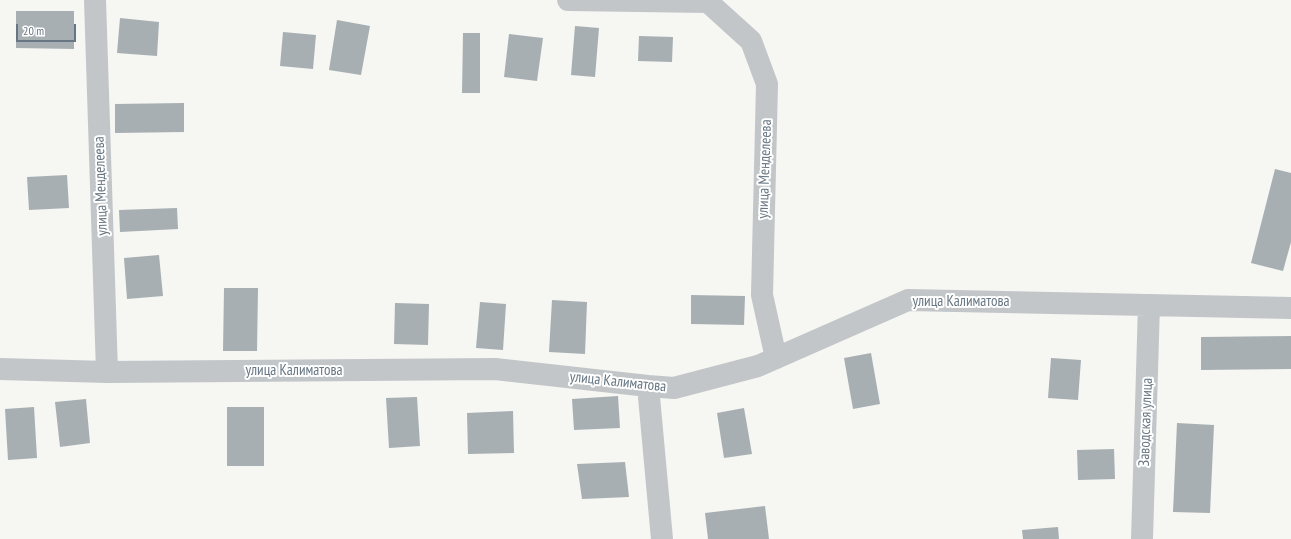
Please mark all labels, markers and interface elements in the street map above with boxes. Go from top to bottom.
scale bar [18,16,78,42]
text: 20 m [23,23,44,38]
street label: улица Менделеева [754,119,776,219]
street label: улица Менделеева [90,136,112,236]
street label: улица Калиматова [912,293,1010,311]
street label: улица Калиматова [245,362,343,380]
street label: улица Калиматова [569,368,667,396]
street label: Заводская улица [1135,377,1157,467]

